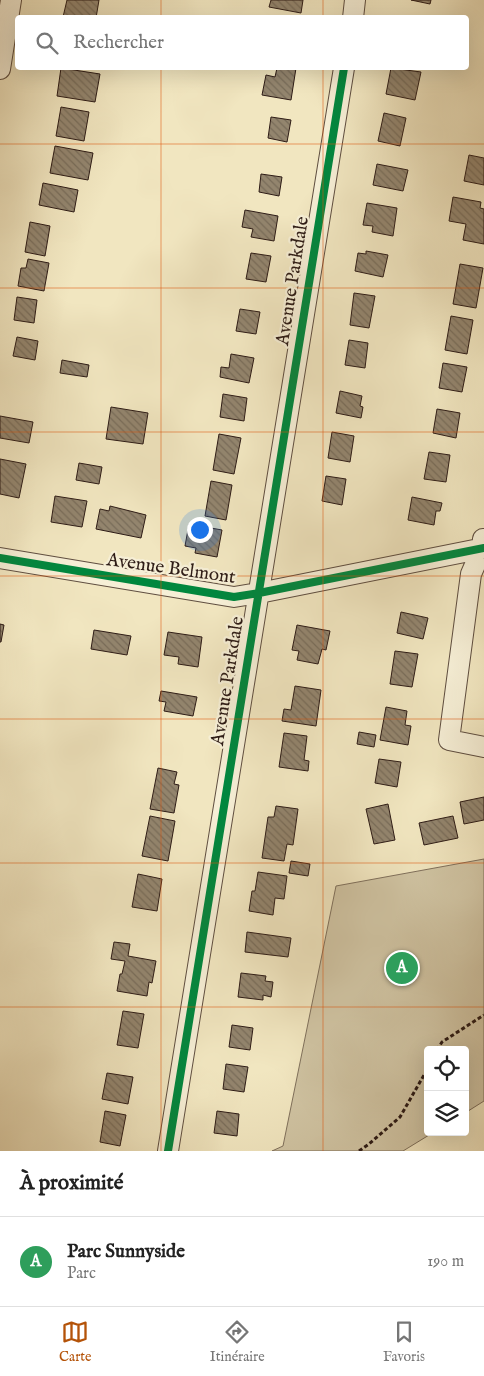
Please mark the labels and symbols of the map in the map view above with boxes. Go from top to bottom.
street label: Avenue Parkdale [271,214,315,348]
your location [187,517,213,543]
street label: Avenue Belmont [104,548,238,590]
street label: Avenue Parkdale [206,614,250,748]
pin: A [386,949,418,987]

